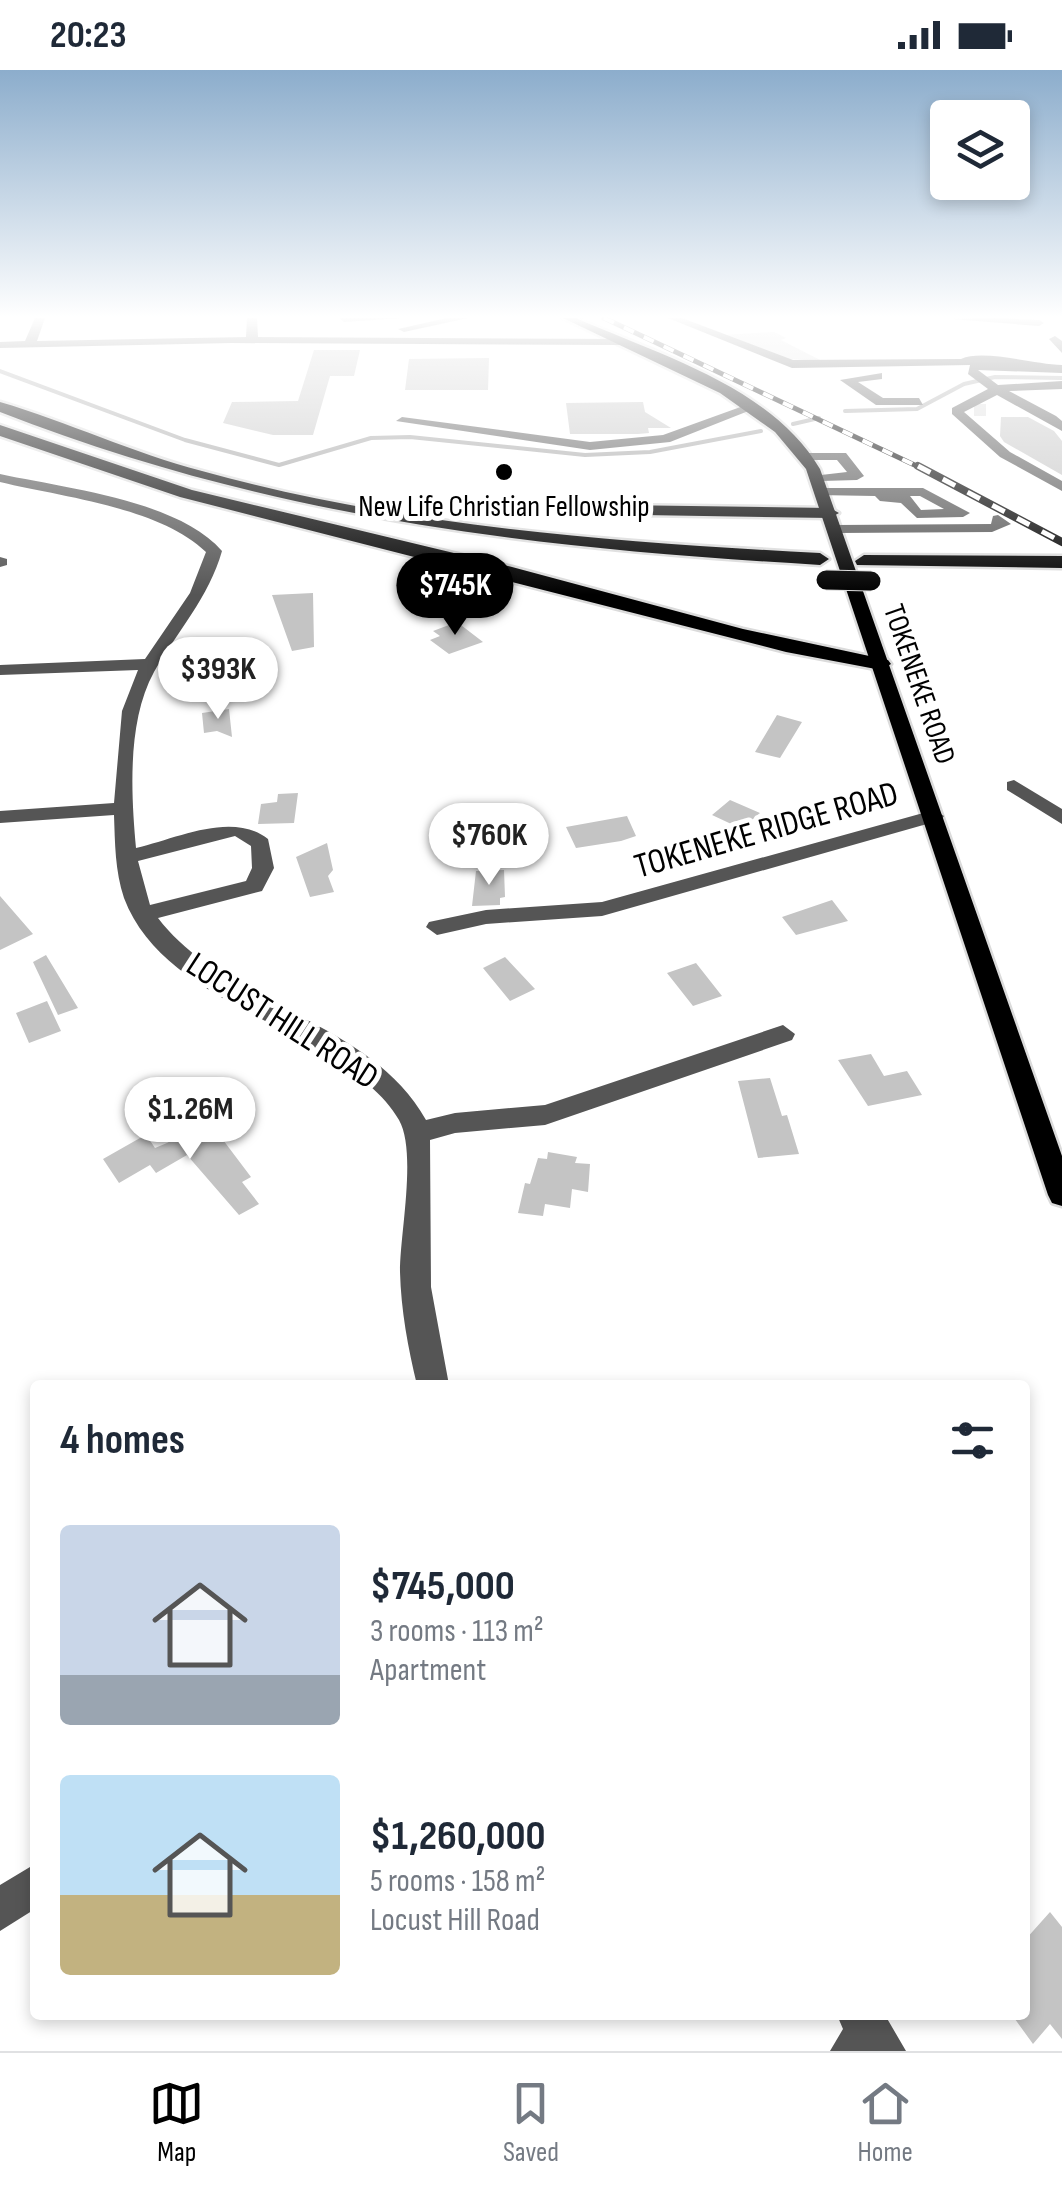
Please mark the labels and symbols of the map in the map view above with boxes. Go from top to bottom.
marker: New Life Christian Fellowship [493,461,515,483]
place label: New Life Christian Fellowship [358,489,650,525]
pin: $745K [385,553,525,638]
street label: TOKENEKE ROAD [875,600,963,769]
pin: $393K [148,637,288,722]
street label: TOKENEKE RIDGE ROAD [630,772,903,889]
pin: $760K [419,803,559,888]
street label: LOCUST HILL ROAD [178,943,386,1099]
pin: $1.26M [109,1077,271,1162]

